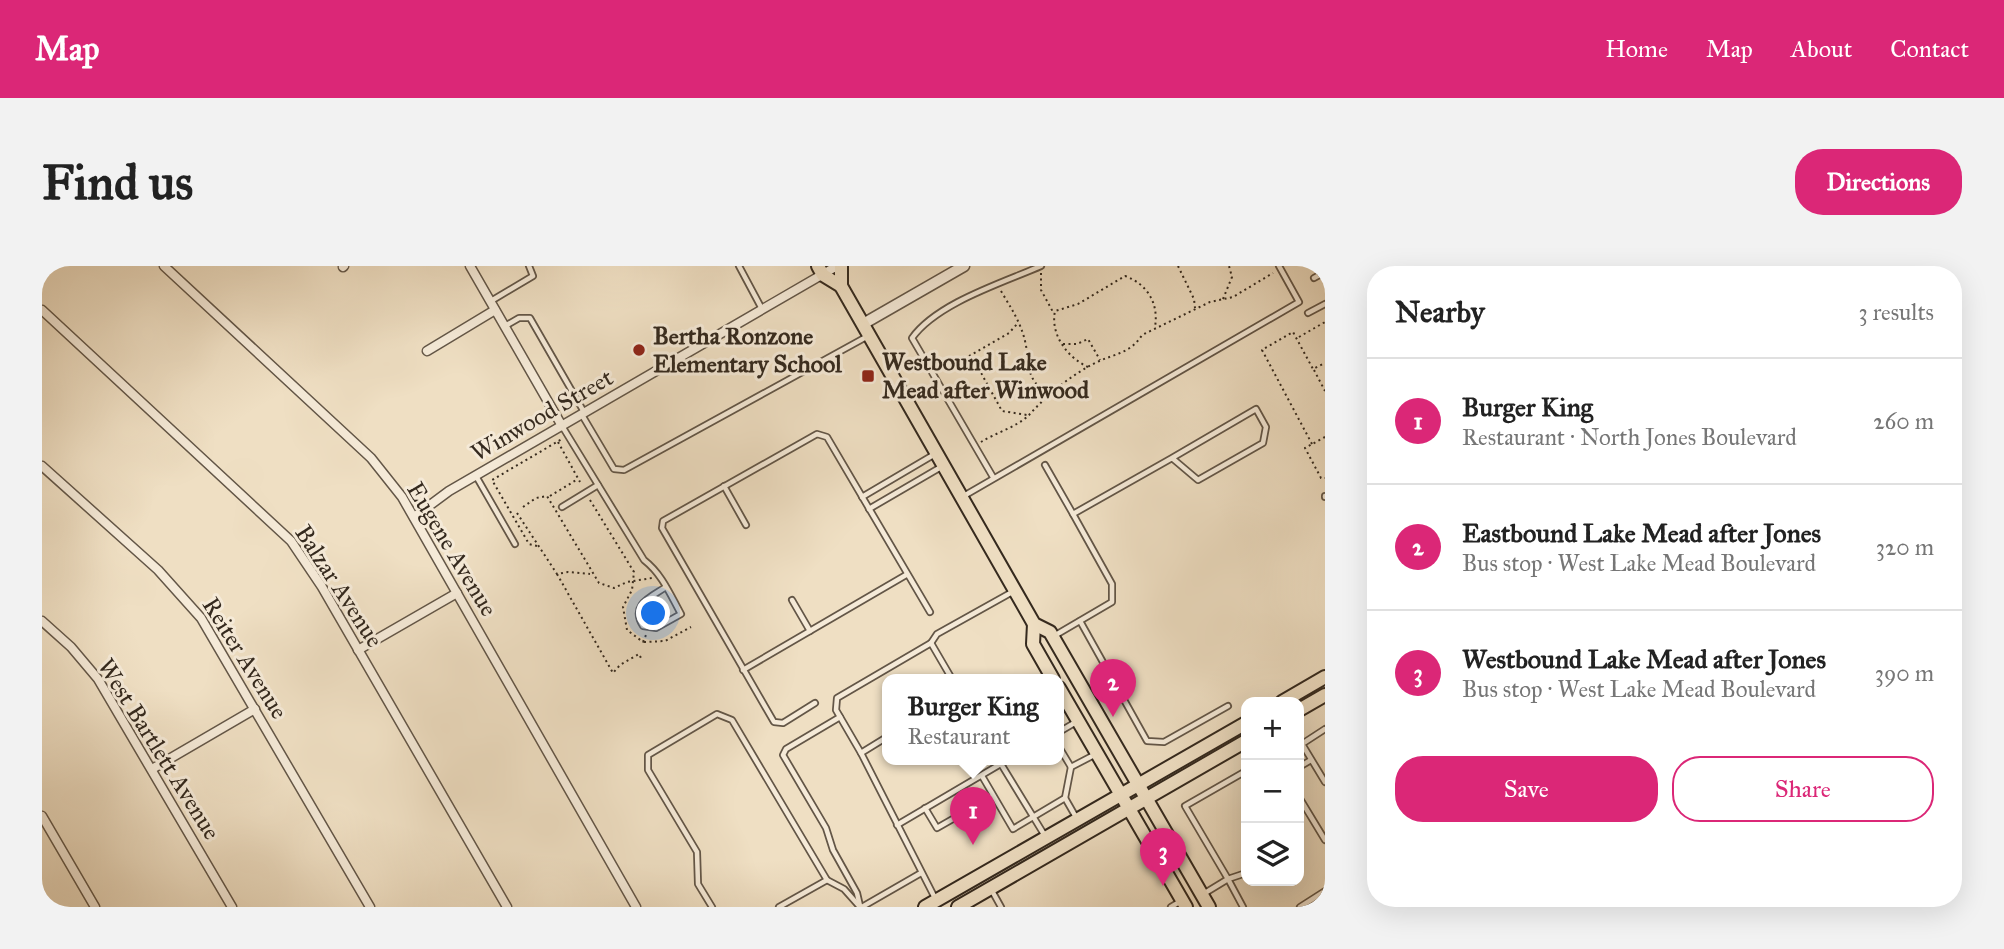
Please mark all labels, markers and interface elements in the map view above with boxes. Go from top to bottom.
text: Map [35,29,99,69]
text: Home [1605,34,1668,64]
text: Map [1706,34,1753,64]
text: About [1791,34,1852,64]
text: Contact [1890,34,1969,64]
button: Directions [1795,149,1962,215]
text: Find us [42,153,193,212]
text: Nearby [1395,294,1485,330]
text: 3 results [1858,298,1934,326]
place label: Bertha Ronzone Elementary School [653,321,842,379]
marker: Bertha Ronzone Elementary School [631,342,647,358]
place label: Westbound Lake Mead after Winwood [882,347,1090,405]
street label: Winwood Street [466,362,619,468]
marker: Westbound Lake Mead after Winwood [860,368,876,384]
text: Burger King [1462,391,1593,423]
text: 1 [1413,407,1423,435]
text: 260 m [1873,407,1934,435]
text: Restaurant · North Jones Boulevard [1462,423,1797,451]
street label: Eugene Avenue [400,476,504,622]
text: Eastbound Lake Mead after Jones [1462,517,1821,549]
street label: Balzar Avenue [288,519,390,653]
text: 2 [1412,533,1424,561]
text: 320 m [1876,533,1934,561]
text: Bus stop · West Lake Mead Boulevard [1462,549,1816,577]
street label: Reiter Avenue [196,592,294,724]
your location [636,596,670,630]
text: Westbound Lake Mead after Jones [1462,643,1826,675]
street label: West Bartlett Avenue [91,653,227,845]
pin: 2 [1090,659,1136,717]
text: 3 [1413,659,1423,687]
text: 390 m [1875,659,1934,687]
popup [882,674,1064,765]
text: Bus stop · West Lake Mead Boulevard [1462,675,1816,703]
text: Burger King [908,690,1038,722]
map controls [1241,697,1304,886]
button: + [1241,697,1304,760]
text: Restaurant [908,722,1011,750]
button: Save [1395,756,1658,822]
button: Share [1672,756,1934,822]
button: − [1241,760,1304,823]
pin: 1 [950,787,996,845]
button: layers [1241,823,1304,886]
pin: 3 [1140,828,1186,886]

